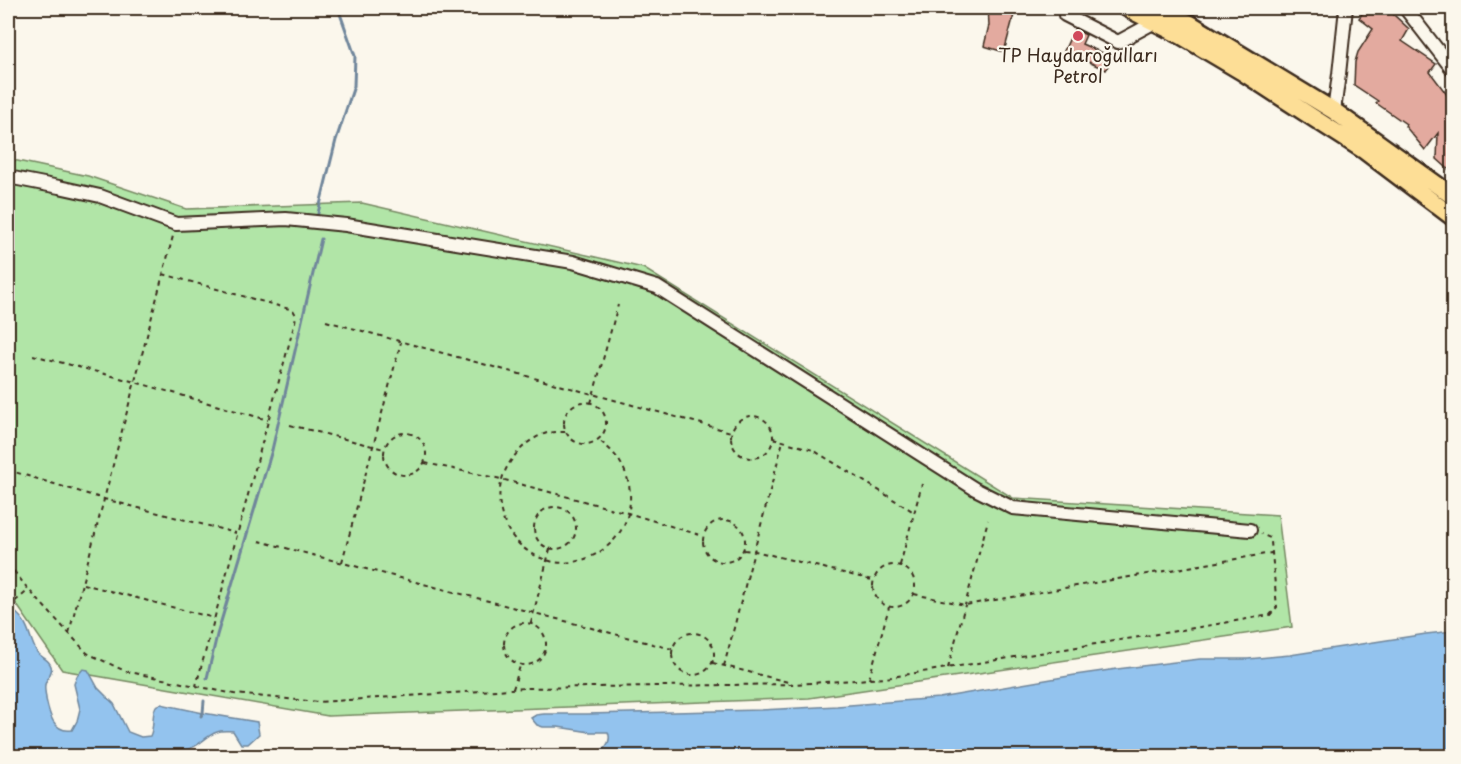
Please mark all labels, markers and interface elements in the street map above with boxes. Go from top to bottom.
marker: TP Haydaroğulları Petrol [1071,29,1085,43]
place label: TP Haydaroğulları Petrol [998,41,1158,89]

